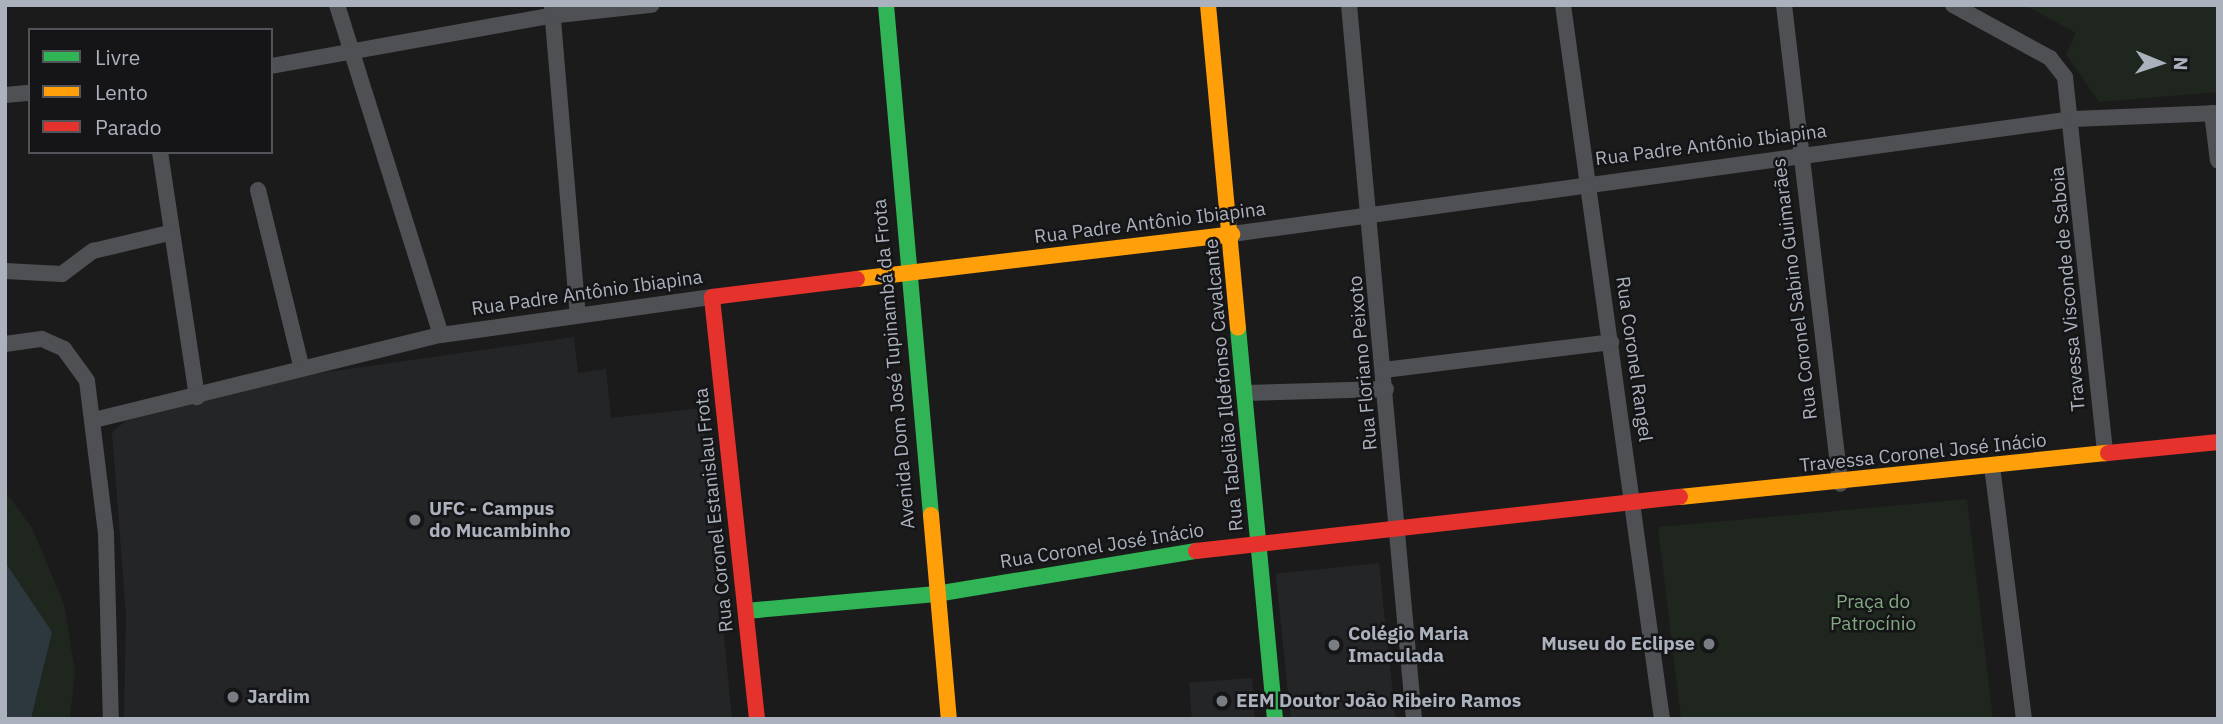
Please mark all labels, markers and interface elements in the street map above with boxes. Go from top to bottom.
legend [28,28,273,154]
north arrow [2125,28,2195,98]
text: Livre [95,43,140,71]
text: N [2169,56,2193,71]
text: Lento [95,78,148,106]
text: Parado [95,113,162,141]
street label: Rua Padre Antônio Ibiapina [1594,119,1828,171]
street label: Rua Coronel Sabino Guimarães [1768,157,1822,421]
street label: Travessa Visconde de Saboia [2046,166,2090,412]
street label: Rua Padre Antônio Ibiapina [1033,197,1267,249]
street label: Avenida Dom José Tupinambá da Frota [868,198,920,530]
street label: Rua Tabelião Ildefonso Cavalcante [1200,238,1248,532]
street label: Rua Padre Antônio Ibiapina [470,266,704,320]
street label: Rua Floriano Peixoto [1344,275,1382,451]
street label: Rua Coronel Rangel [1611,275,1657,443]
street label: Rua Coronel Estanislau Frota [690,387,738,633]
street label: Travessa Coronel José Inácio [1798,429,2048,477]
place label: UFC - Campus do Mucambinho [429,498,571,542]
marker: UFC - Campus do Mucambinho [407,512,423,528]
street label: Rua Coronel José Inácio [998,519,1206,573]
park label: Praça do Patrocínio [1830,591,1916,635]
place label: Colégio Maria Imaculada [1348,623,1469,667]
place label: Museu do Eclipse [1541,633,1695,655]
marker: Museu do Eclipse [1701,636,1717,652]
marker: Colégio Maria Imaculada [1326,637,1342,653]
place label: Jardim [247,686,310,708]
marker: Jardim [225,689,241,705]
place label: EEM Doutor João Ribeiro Ramos [1236,690,1521,712]
marker: EEM Doutor João Ribeiro Ramos [1214,693,1230,709]

